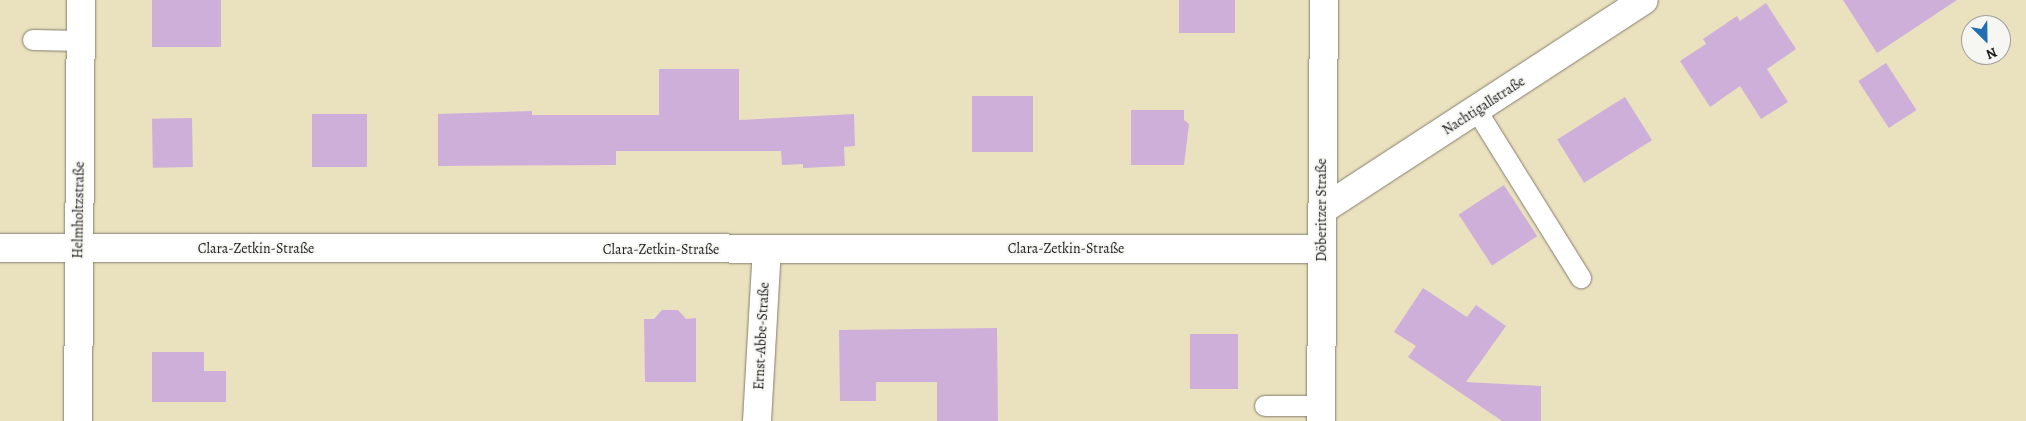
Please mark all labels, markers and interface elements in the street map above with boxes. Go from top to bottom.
north arrow [1961,15,2011,65]
text: N [1983,43,2000,64]
street label: Nachtigallstraße [1440,73,1528,139]
street label: Döberitzer Straße [1314,158,1330,262]
street label: Helmholtzstraße [70,161,88,259]
street label: Clara-Zetkin-Straße [198,241,314,257]
street label: Clara-Zetkin-Straße [1008,241,1124,257]
street label: Clara-Zetkin-Straße [603,242,719,258]
street label: Ernst-Abbe-Straße [751,282,773,390]

